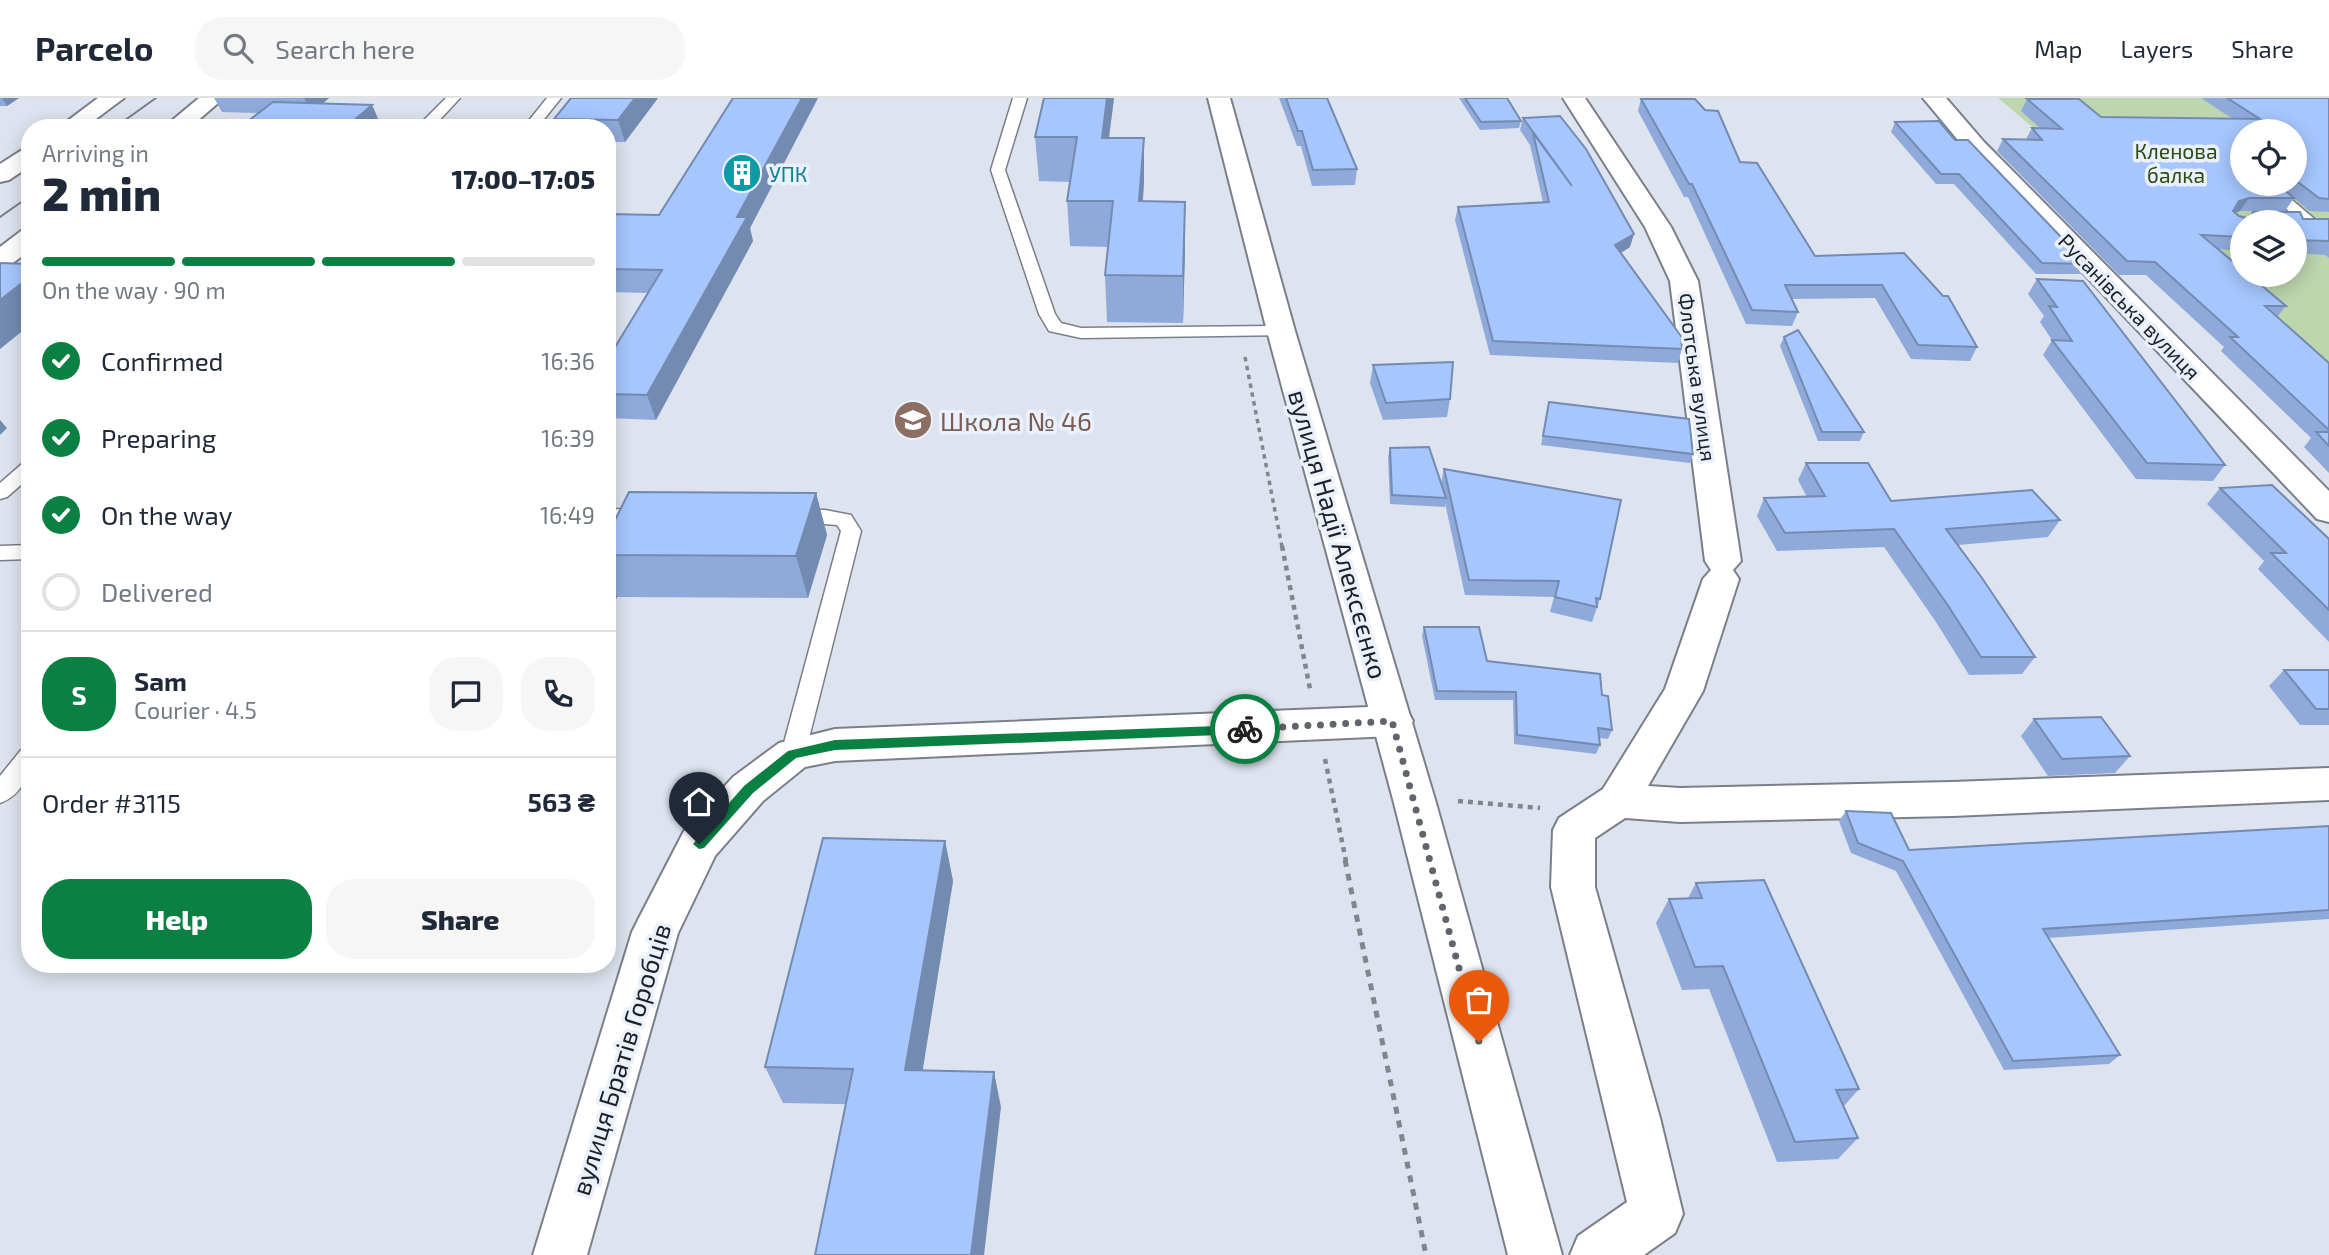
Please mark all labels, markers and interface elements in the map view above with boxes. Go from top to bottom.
search box [195,17,685,80]
text: Parcelo [35,28,153,68]
icon: search [219,29,257,67]
text: Search here [275,33,415,64]
text: Map [2034,34,2082,63]
text: Layers [2120,34,2193,63]
text: Share [2231,34,2294,63]
map controls [2230,119,2307,287]
button: locate [2230,119,2307,196]
park label: Кленова балка [2134,138,2218,187]
text: Arriving in [42,139,149,167]
building icon: УПК [721,152,763,194]
place label: УПК [769,161,807,186]
text: 17:00–17:05 [451,163,595,194]
text: 2 min [42,165,161,220]
button: layers [2230,210,2307,287]
street label: Русанівська вулиця [2053,228,2206,385]
text: On the way · 90 m [42,276,226,304]
street label: Флотська вулиця [1673,291,1722,463]
icon: check [42,342,80,380]
text: Confirmed [101,345,224,376]
text: 16:36 [541,347,595,375]
street label: вулиця Надії Алексєєнко [1282,386,1395,682]
school or university icon: Школа № 46 [892,399,934,441]
place label: Школа № 46 [940,405,1092,436]
icon: check [42,419,80,457]
text: Preparing [101,422,216,453]
text: 16:39 [541,424,595,452]
icon: check [42,496,80,534]
text: On the way [101,499,232,530]
text: 16:49 [540,501,595,529]
text: Delivered [101,576,213,607]
button: chat [429,657,503,731]
button: phone [521,657,595,731]
text: Sam [134,665,187,696]
text: S [71,679,87,710]
courier [1210,694,1280,764]
text: Courier · 4.5 [134,696,257,724]
icon: bike [1226,710,1264,748]
pin [669,772,729,844]
icon: home [680,783,718,821]
text: 563 ₴ [528,786,595,817]
text: Order #3115 [42,787,181,818]
button: Help [42,879,312,959]
button: Share [326,879,595,959]
street label: вулиця Братів Горобців [564,919,677,1199]
pin [1449,970,1509,1042]
icon: bag [1460,981,1498,1019]

